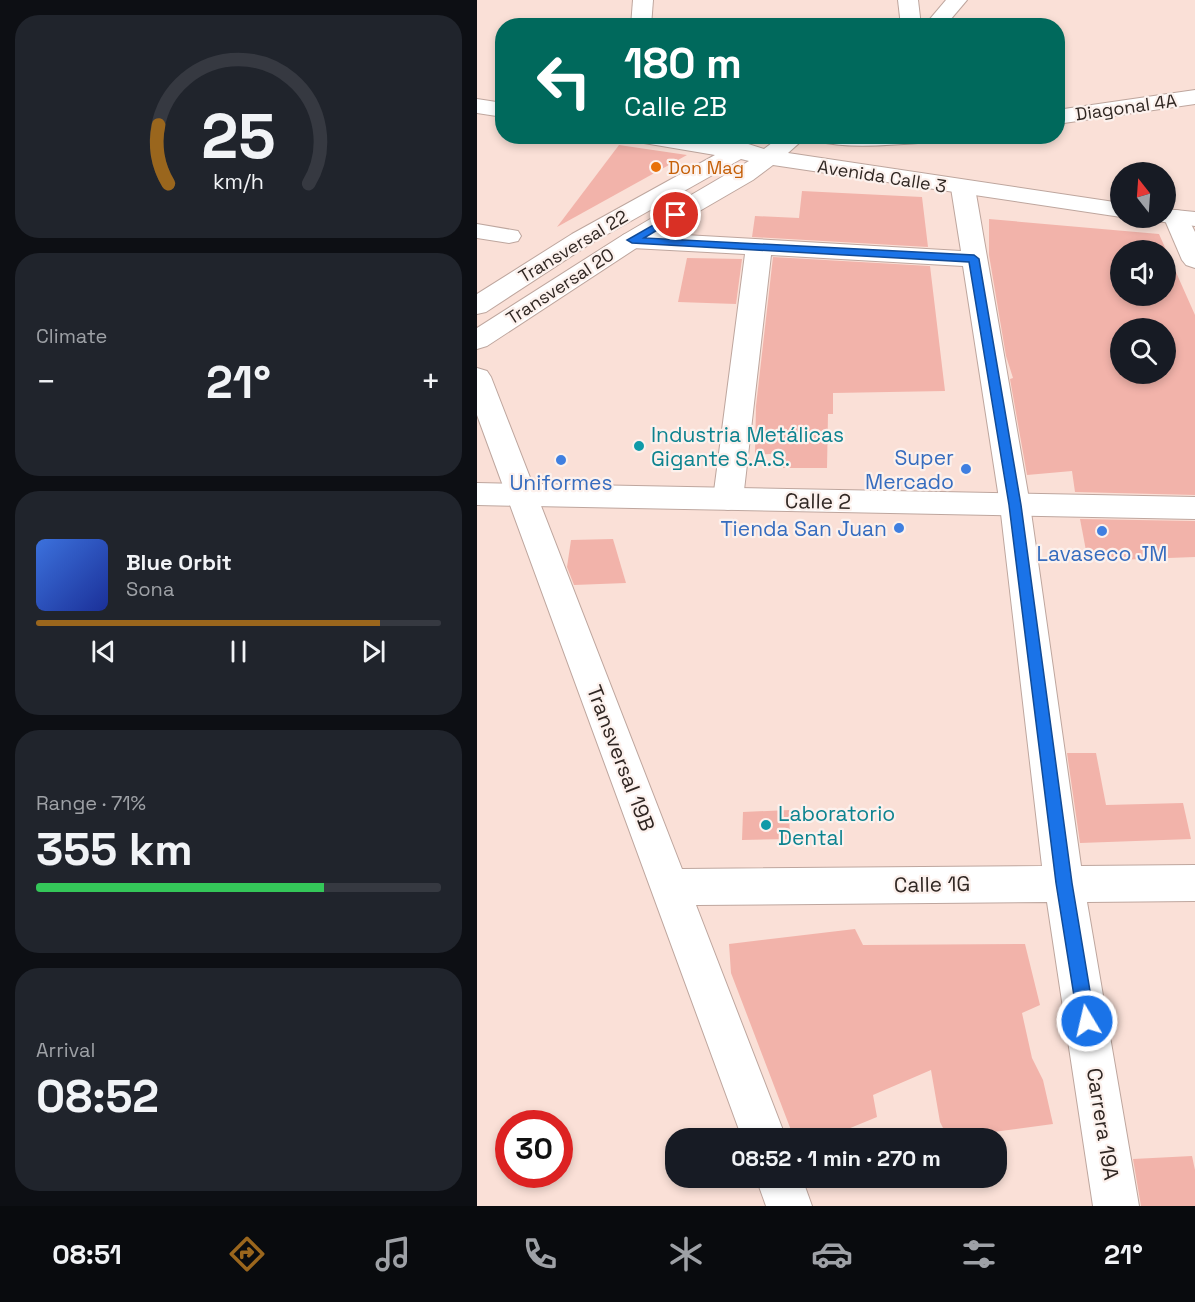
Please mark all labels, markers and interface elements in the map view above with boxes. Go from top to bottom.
text: 180 m [624,37,742,90]
icon: left [525,42,603,120]
text: Calle 2B [624,89,727,124]
street label: Diagonal 4A [1074,89,1178,125]
text: 25 [201,97,276,176]
street label: Avenida Calle 3 [816,154,948,198]
place label: Don Mag [668,156,744,179]
marker: Don Mag [649,160,663,174]
north arrow [1110,162,1176,228]
map controls [1110,162,1176,384]
text: km/h [213,168,264,195]
pin [650,189,701,240]
icon: arrive [659,198,692,231]
street label: Transversal 22 [514,204,632,288]
button: sound [1110,240,1176,306]
street label: Transversal 20 [502,243,618,329]
button: search [1110,318,1176,384]
text: Climate [36,323,107,349]
text: 21° [206,354,271,411]
text: − [36,361,56,403]
text: + [421,361,441,403]
place label: Industria Metálicas Gigante S.A.S. [651,421,844,472]
marker: Industria Metálicas Gigante S.A.S. [632,439,646,453]
place label: Super Mercado [865,444,954,495]
marker: Uniformes [554,453,568,467]
marker: Super Mercado [959,462,973,476]
place label: Uniformes [509,469,613,496]
street label: Calle 2 [785,487,851,515]
place label: Tienda San Juan [720,515,887,542]
marker: Tienda San Juan [892,521,906,535]
marker: Lavaseco JM [1095,524,1109,538]
place label: Lavaseco JM [1036,540,1168,567]
text: Blue Orbit [126,548,232,576]
text: Sona [126,576,174,602]
icon: previous [87,635,120,668]
icon: pause [222,635,255,668]
icon: next [357,635,390,668]
street label: Transversal 19B [581,681,661,835]
text: Range · 71% [36,790,146,816]
place label: Laboratorio Dental [778,800,895,851]
marker: Laboratorio Dental [759,818,773,832]
text: 355 km [36,821,193,878]
street label: Calle 1G [894,870,970,898]
position arrow [1055,989,1119,1053]
text: Arrival [36,1037,95,1063]
street label: Carrera 19A [1081,1066,1125,1182]
text: 08:52 [36,1068,159,1125]
speed limit sign: 30 [495,1110,573,1188]
text: 08:52 · 1 min · 270 m [731,1144,941,1172]
icon: directions [226,1233,268,1275]
icon: music [372,1233,414,1275]
icon: phone [519,1233,561,1275]
icon: climate [665,1233,707,1275]
icon: car [811,1233,853,1275]
icon: filters [958,1233,1000,1275]
text: 08:51 [52,1237,122,1272]
text: 21° [1104,1237,1143,1272]

